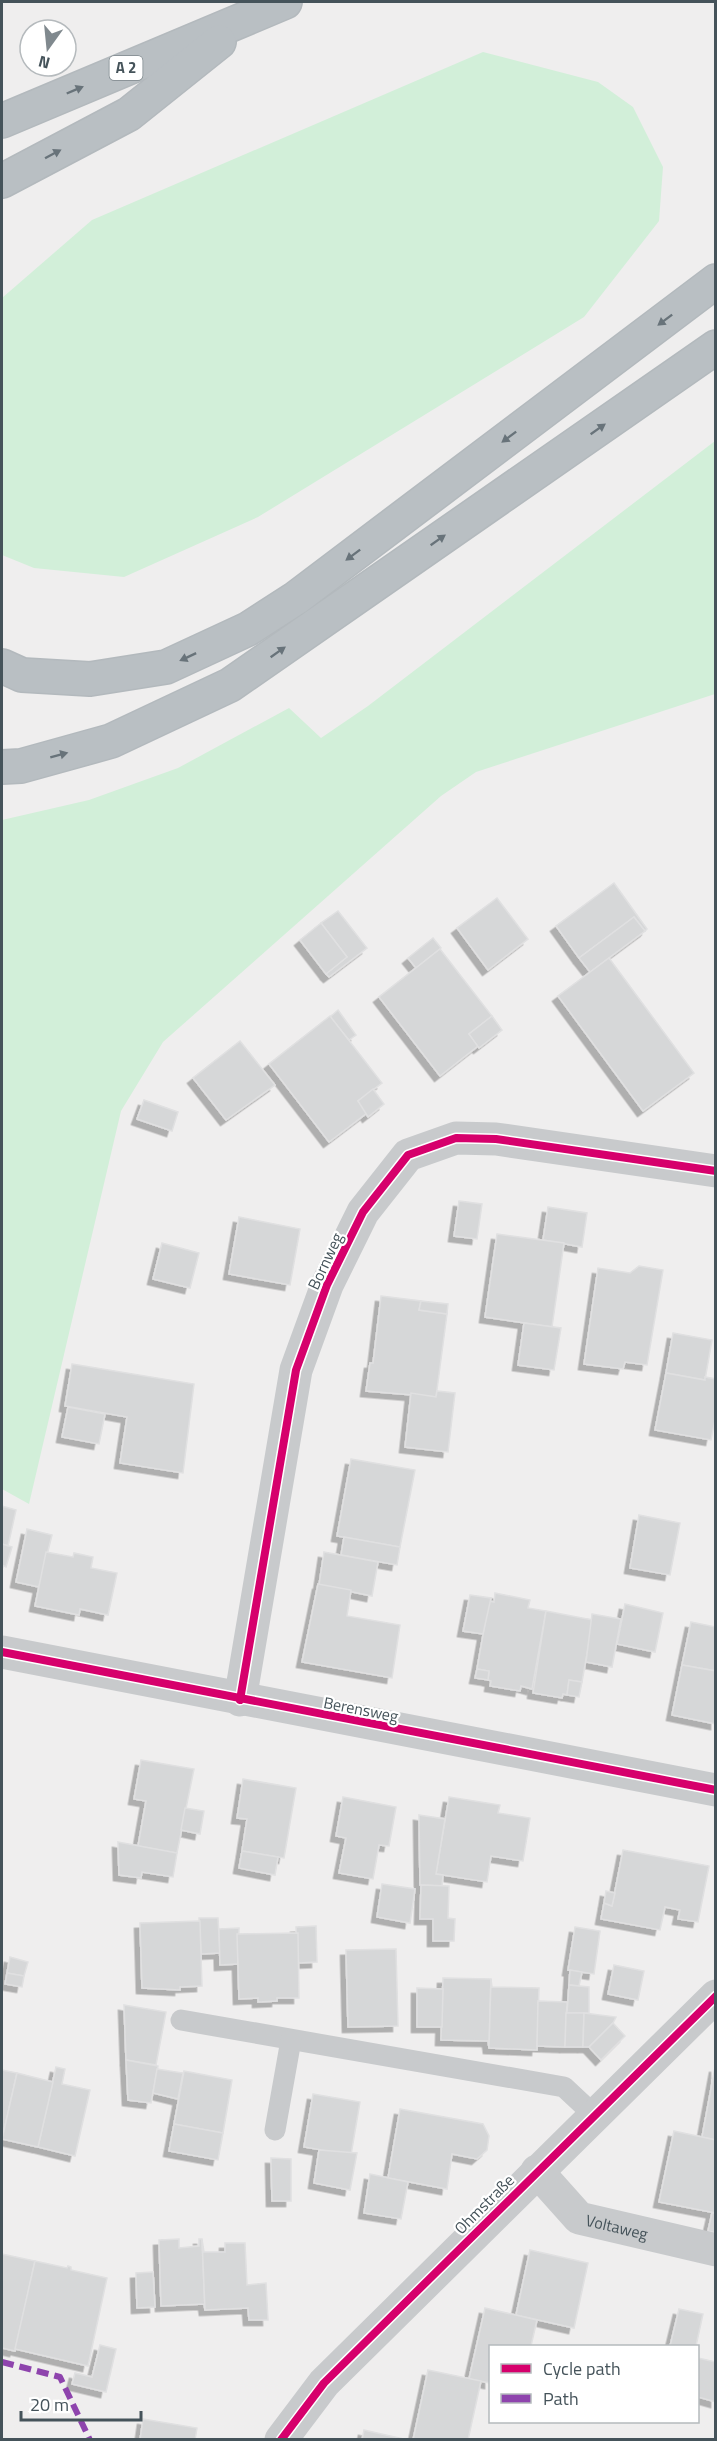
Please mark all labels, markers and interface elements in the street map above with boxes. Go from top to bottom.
north arrow [18,18,78,78]
text: N [36,49,53,76]
road number: A 2 [110,56,142,80]
one-way arrow [66,85,84,95]
one-way arrow [45,149,62,159]
one-way arrow [657,313,672,325]
one-way arrow [590,423,606,435]
one-way arrow [501,431,517,444]
one-way arrow [430,534,446,546]
one-way arrow [346,548,361,560]
one-way arrow [270,646,286,658]
one-way arrow [179,652,197,662]
one-way arrow [50,750,68,759]
street label: Bornweg [301,1228,349,1294]
street label: Berensweg [322,1690,400,1728]
street label: Ohmstraße [449,2169,519,2239]
street label: Voltaweg [584,2208,650,2246]
legend [489,2345,699,2423]
text: Cycle path [543,2355,621,2382]
scale bar [21,2384,141,2422]
text: Path [543,2385,579,2412]
text: 20 m [30,2391,69,2418]

